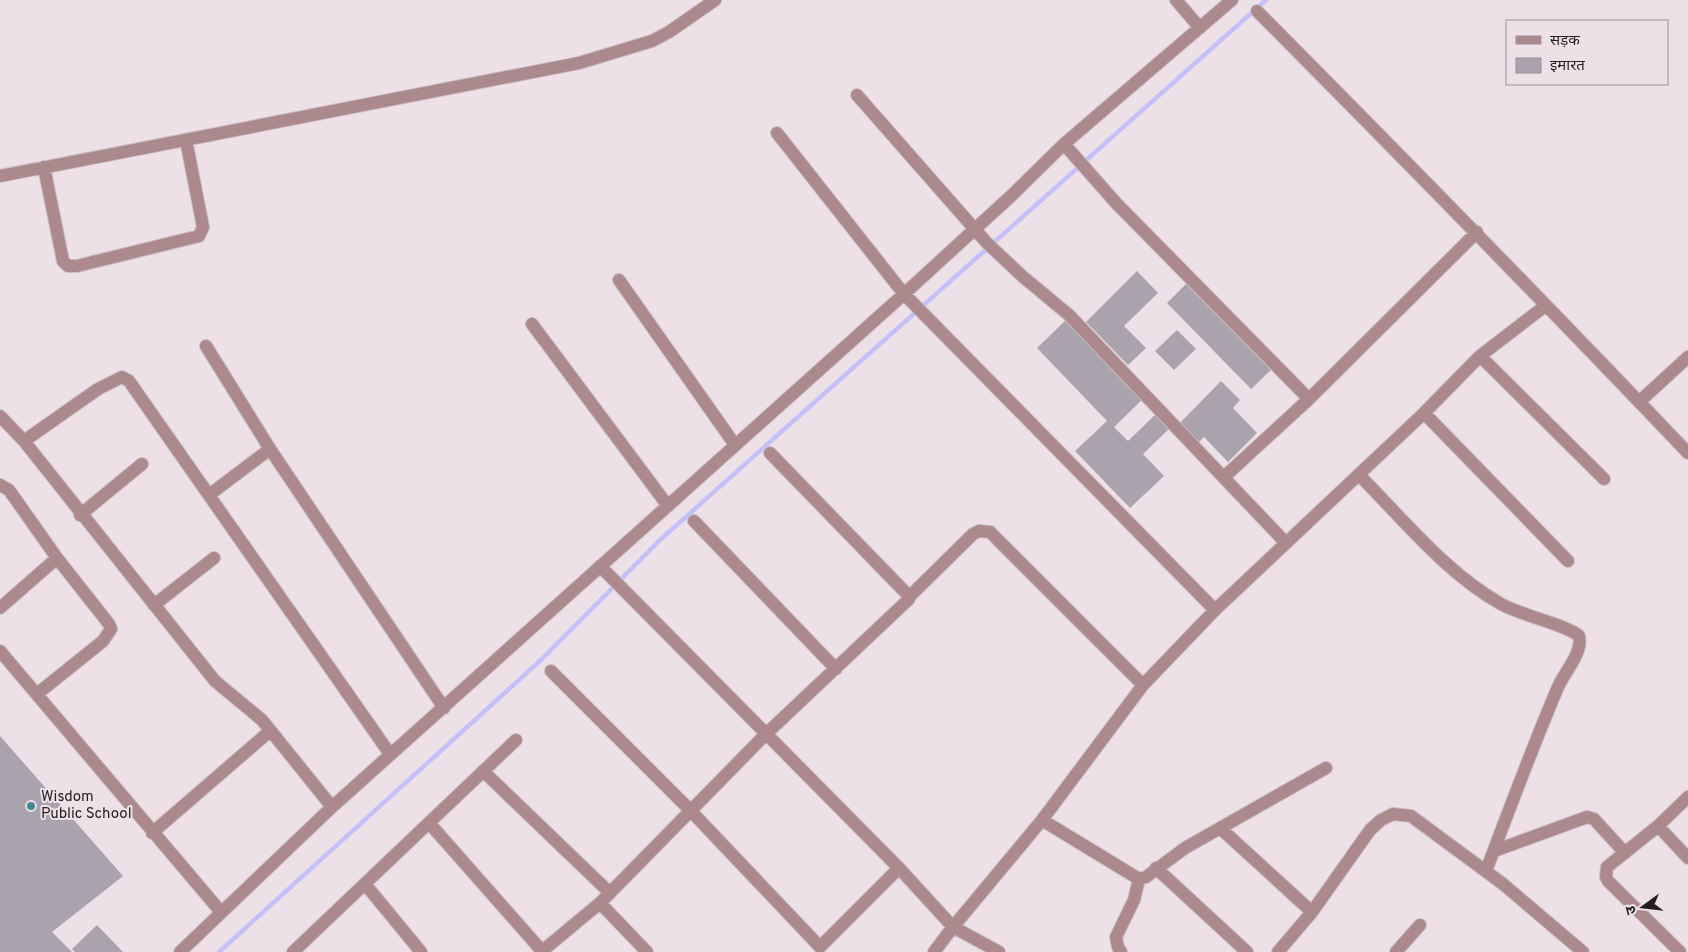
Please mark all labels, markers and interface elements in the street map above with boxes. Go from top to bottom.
legend [1506,20,1668,85]
text: सड़क [1550,32,1580,51]
text: इमारत [1550,57,1585,76]
place label: Wisdom Public School [41,788,132,824]
marker: Wisdom Public School [25,800,37,812]
north arrow [1618,882,1668,932]
text: उ [1622,903,1641,916]

